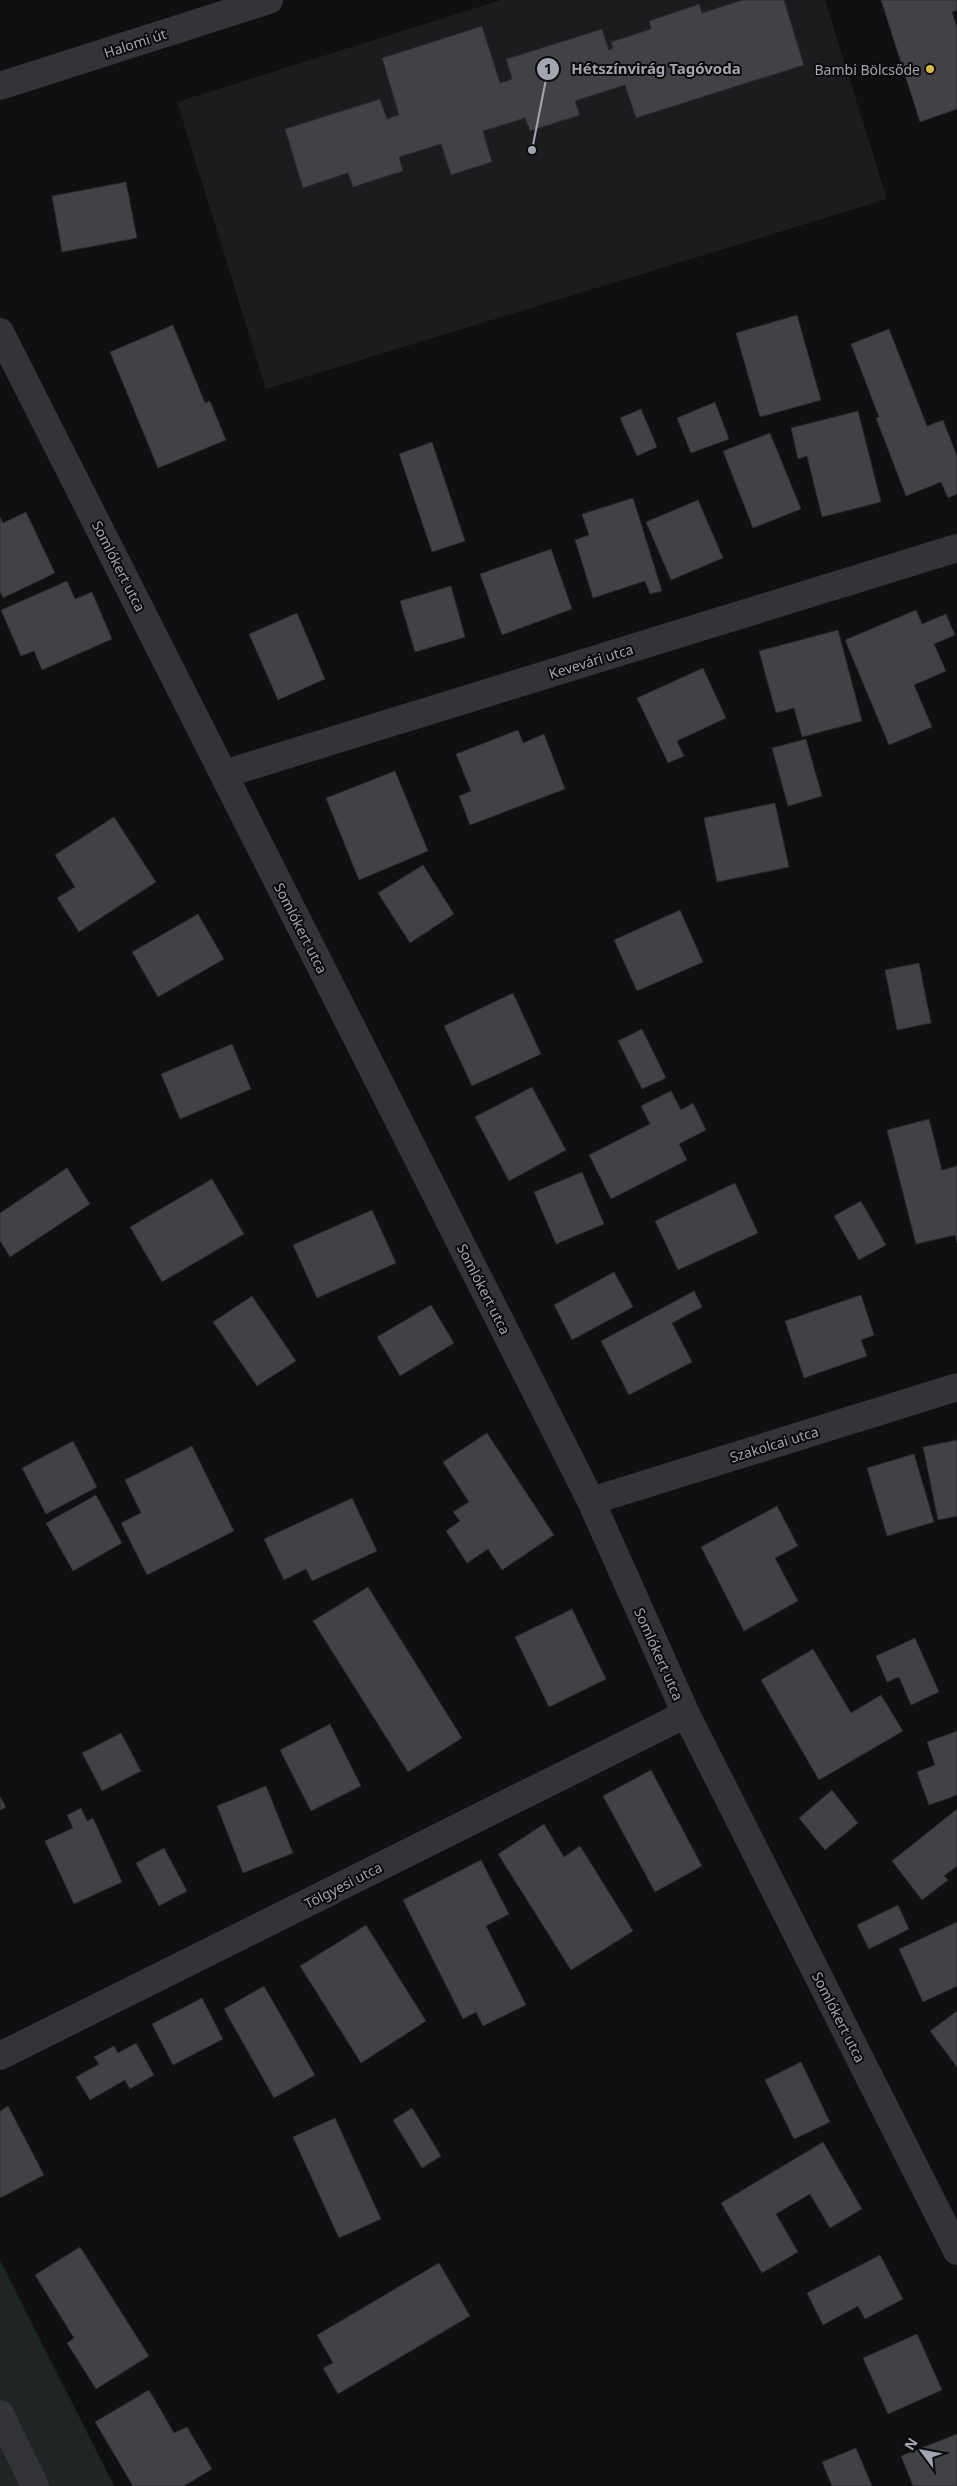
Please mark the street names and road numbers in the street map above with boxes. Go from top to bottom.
street label: Halomi út [101,24,169,62]
street label: Somlókert utca [88,517,150,615]
street label: Kevevári utca [546,639,636,683]
street label: Somlókert utca [270,879,332,977]
street label: Somlókert utca [453,1240,515,1338]
street label: Szakolcai utca [727,1421,821,1467]
street label: Somlókert utca [630,1605,688,1703]
street label: Tölgyesi utca [301,1857,385,1913]
street label: Somlókert utca [808,1968,870,2066]

